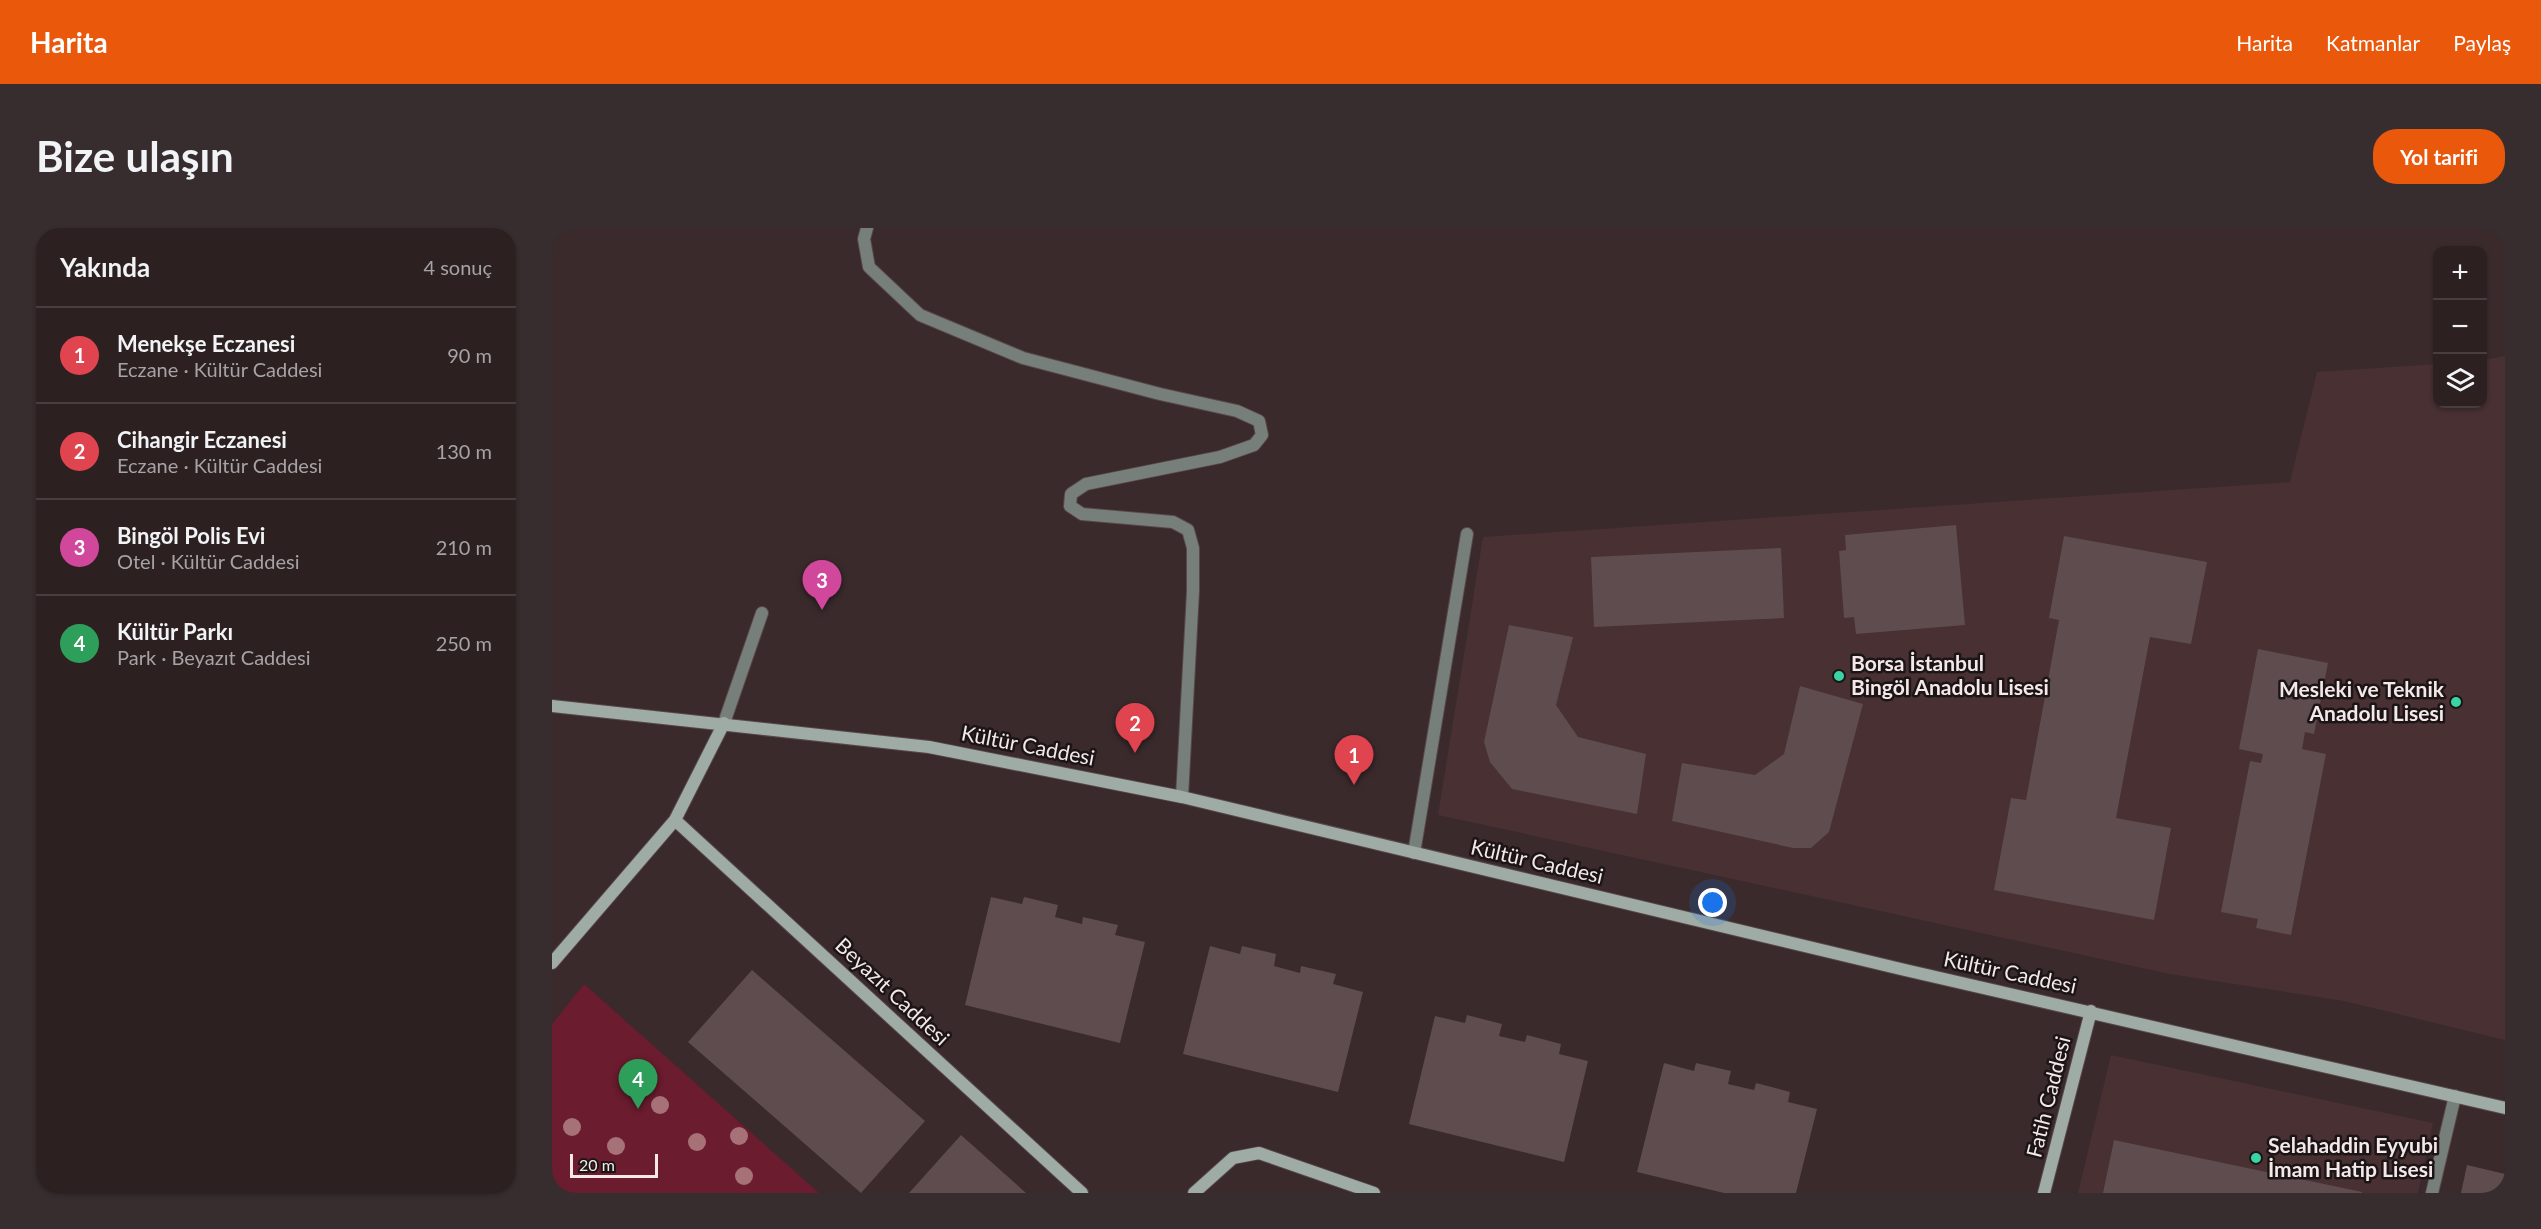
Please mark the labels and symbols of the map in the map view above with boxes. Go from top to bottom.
pin: 3 [802,560,842,610]
place label: Borsa İstanbul Bingöl Anadolu Lisesi [1851,650,2049,699]
marker: Borsa İstanbul Bingöl Anadolu Lisesi [1832,669,1846,683]
place label: Mesleki ve Teknik Anadolu Lisesi [2279,676,2445,725]
marker: Mesleki ve Teknik Anadolu Lisesi [2449,695,2463,709]
pin: 2 [1116,704,1154,753]
street label: Kültür Caddesi [960,719,1097,770]
pin: 1 [1334,736,1374,785]
street label: Kültür Caddesi [1469,833,1606,888]
your location [1698,888,1727,917]
street label: Beyazıt Caddesi [831,932,955,1050]
street label: Kültür Caddesi [1942,945,2079,998]
street label: Fatih Caddesi [2020,1033,2075,1160]
pin: 4 [618,1060,658,1109]
place label: Selahaddin Eyyubi İmam Hatip Lisesi [2268,1132,2438,1181]
scale bar [570,1151,658,1178]
marker: Selahaddin Eyyubi İmam Hatip Lisesi [2249,1151,2263,1165]

